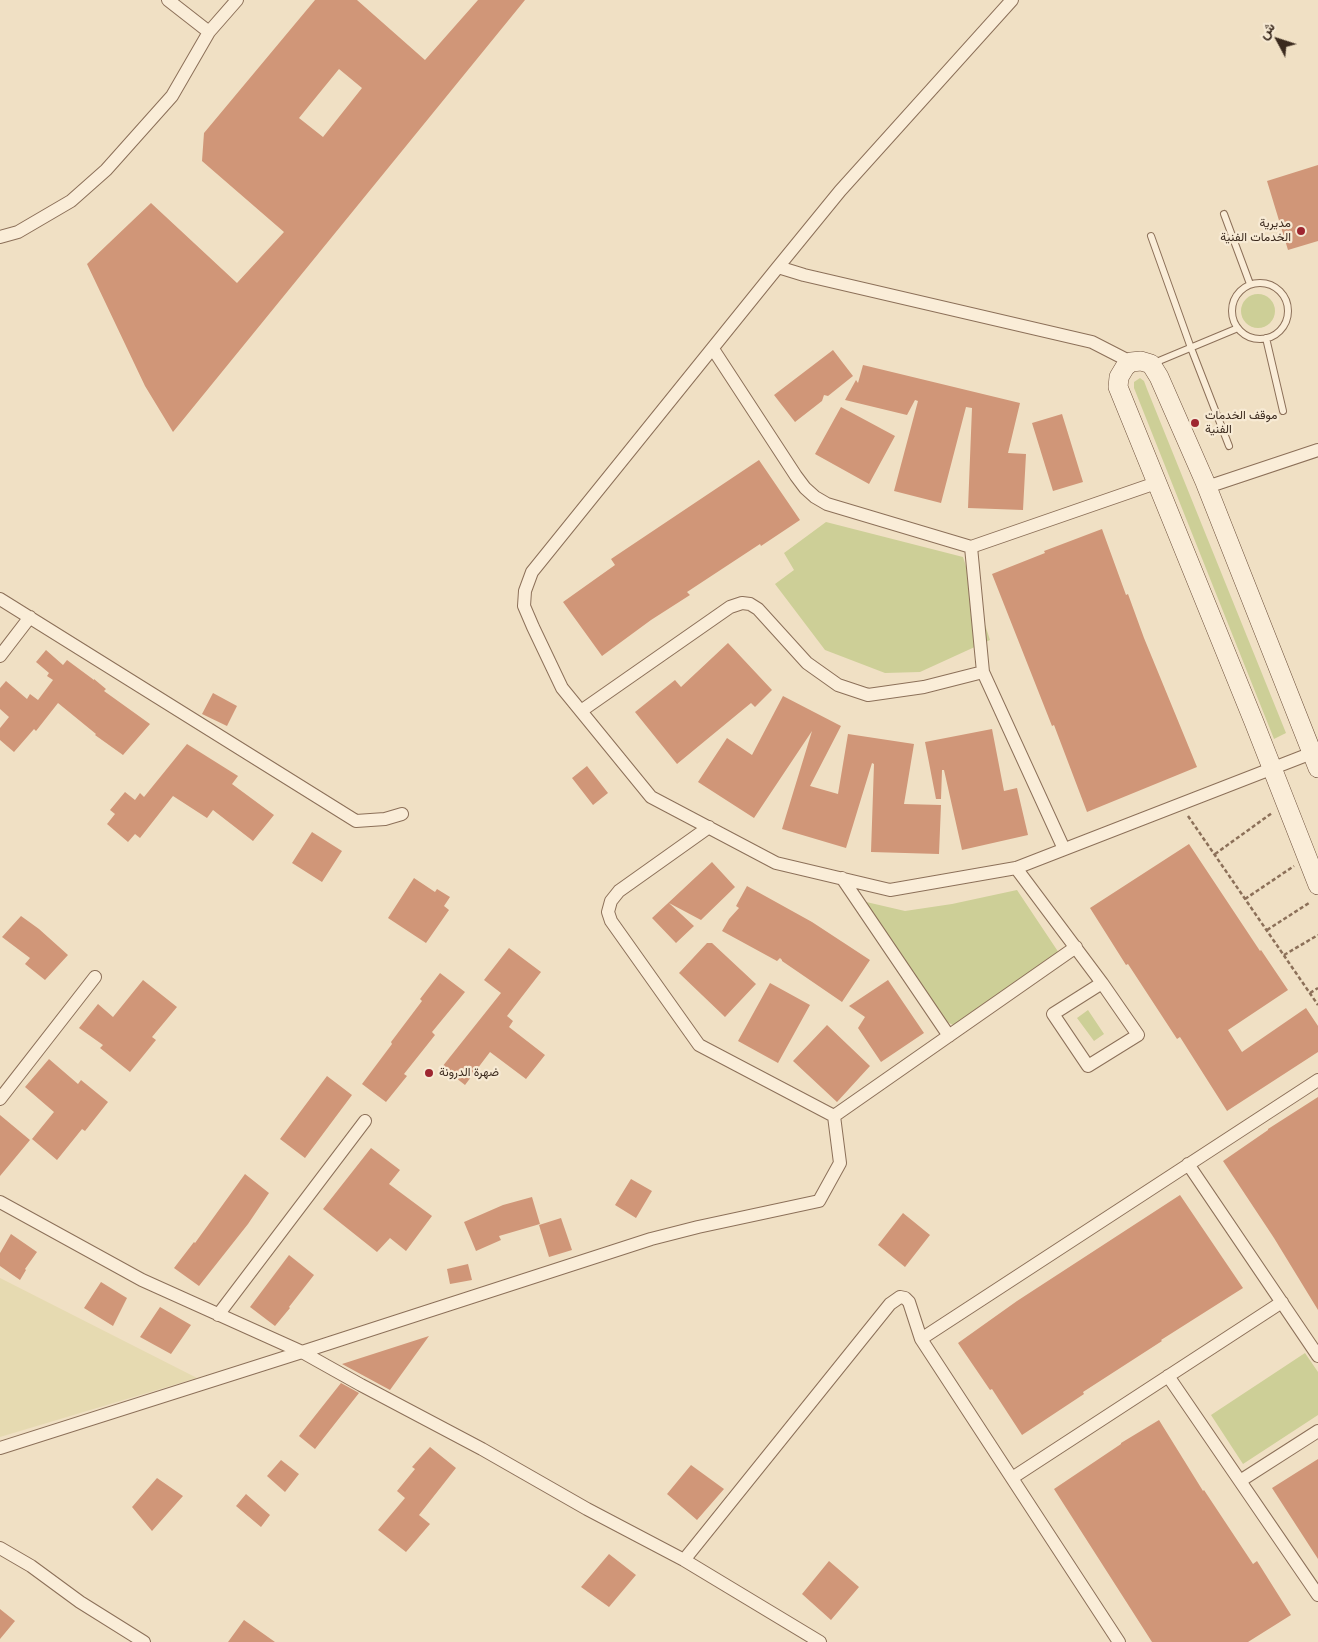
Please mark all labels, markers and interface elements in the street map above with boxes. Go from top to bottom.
north arrow [1253,15,1303,65]
text: ش [1253,17,1279,43]
place label: مديرية الخدمات الفنية [1220,217,1291,245]
marker: مديرية الخدمات الفنية [1295,225,1307,237]
place label: موقف الخدمات الفنية [1205,409,1277,437]
marker: موقف الخدمات الفنية [1189,417,1201,429]
place label: ضهرة الدرونة [439,1066,499,1080]
marker: ضهرة الدرونة [423,1067,435,1079]

